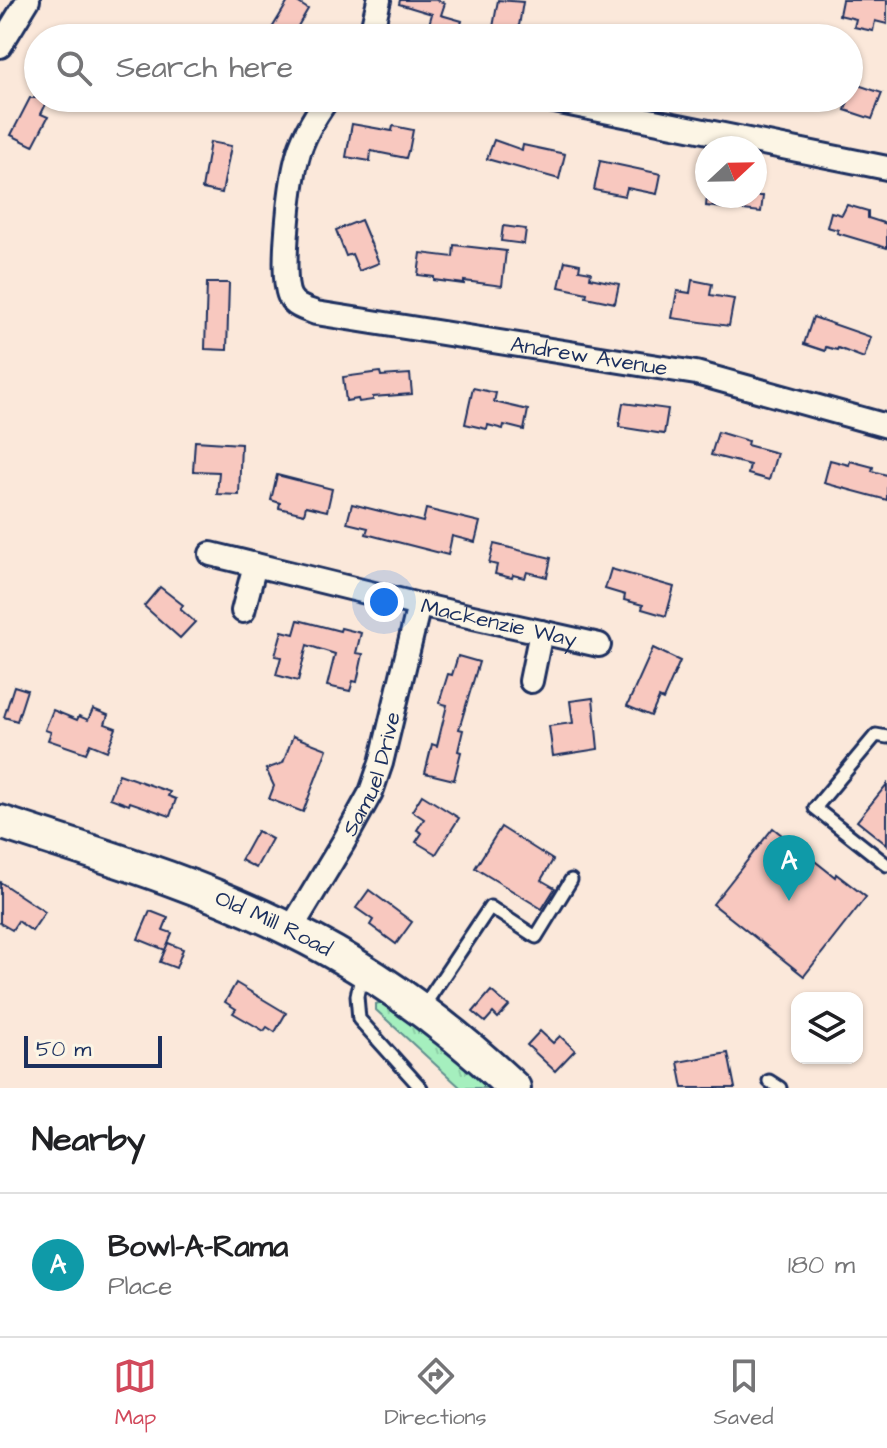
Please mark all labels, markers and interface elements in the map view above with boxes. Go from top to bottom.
search box [24,24,863,112]
icon: search [52,46,96,90]
text: Search here [116,47,293,89]
north arrow [695,136,767,208]
street label: Andrew Avenue [508,328,670,384]
your location [364,582,404,622]
street label: Mackenzie Way [418,590,580,656]
street label: Samuel Drive [334,709,408,842]
pin: A [763,835,815,901]
street label: Old Mill Road [211,882,338,964]
map controls [791,992,863,1064]
button: layers [791,992,863,1064]
scale bar [24,1032,162,1068]
text: 50 m [36,1034,91,1065]
text: Nearby [32,1116,146,1164]
text: Bowl-A-Rama [108,1226,288,1268]
text: A [50,1247,66,1283]
text: 180 m [788,1247,855,1283]
text: Place [108,1268,172,1304]
tab: Map [113,1354,157,1433]
tab: Directions [384,1354,487,1433]
tab: Saved [714,1354,774,1433]

